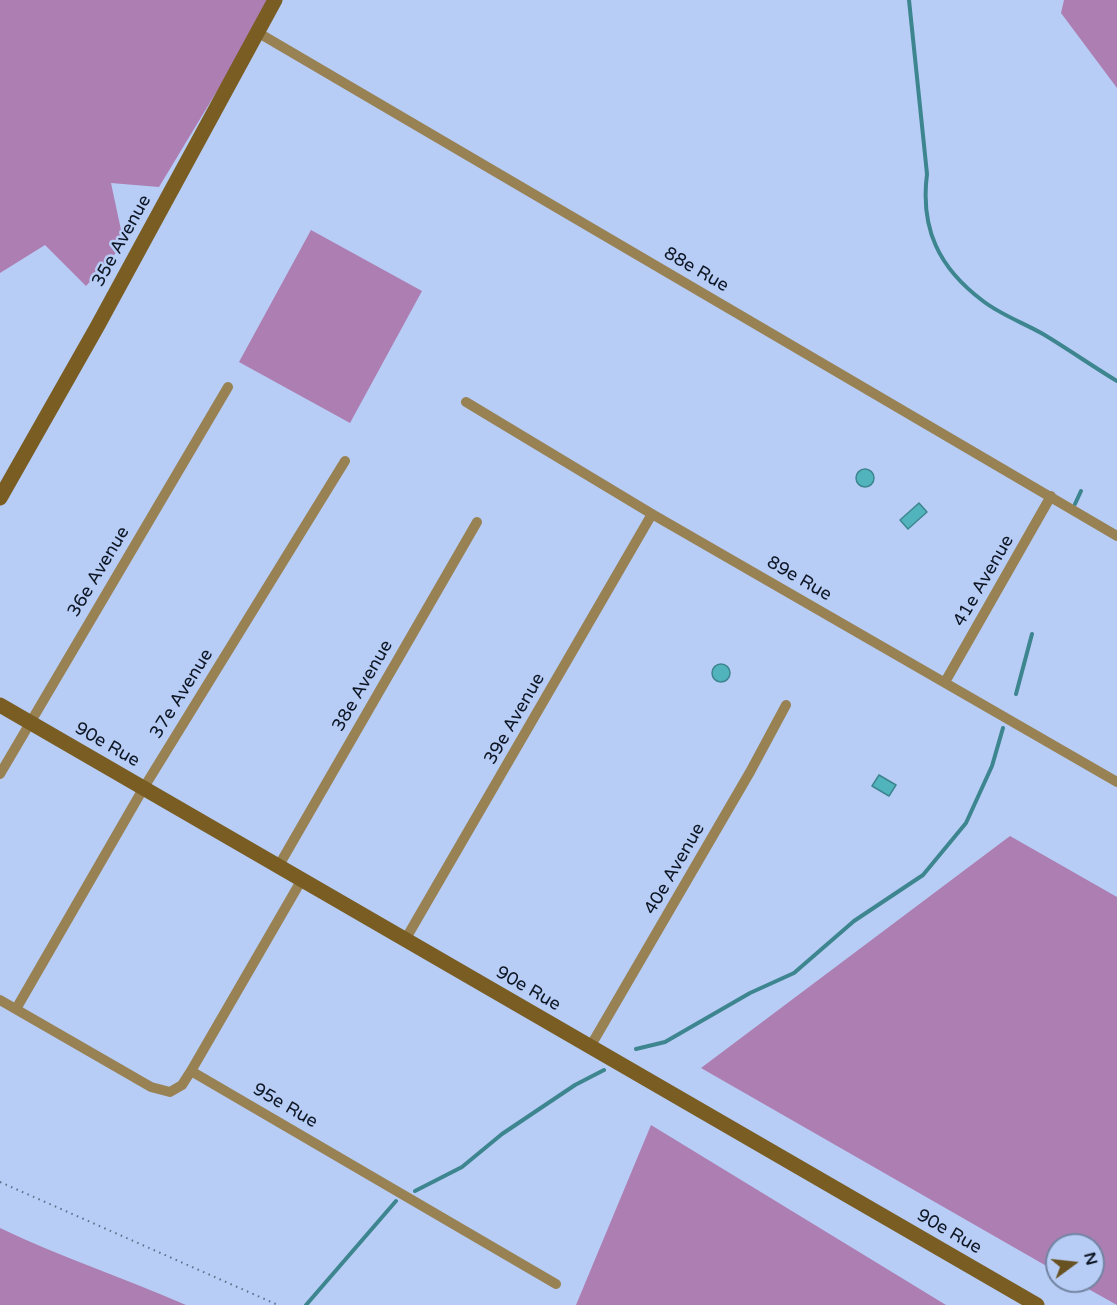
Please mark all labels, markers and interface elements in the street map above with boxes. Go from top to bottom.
street label: 35e Avenue [88,191,156,291]
street label: 88e Rue [660,243,732,297]
street label: 36e Avenue [64,523,134,621]
street label: 41e Avenue [949,531,1019,631]
street label: 89e Rue [763,552,835,606]
street label: 38e Avenue [328,636,398,736]
street label: 37e Avenue [146,645,218,743]
street label: 39e Avenue [480,669,550,769]
street label: 90e Rue [71,718,143,772]
street label: 40e Avenue [640,819,710,919]
street label: 90e Rue [492,962,564,1016]
street label: 95e Rue [249,1079,321,1133]
street label: 90e Rue [913,1205,985,1259]
north arrow [1045,1233,1105,1293]
text: N [1079,1250,1102,1268]

